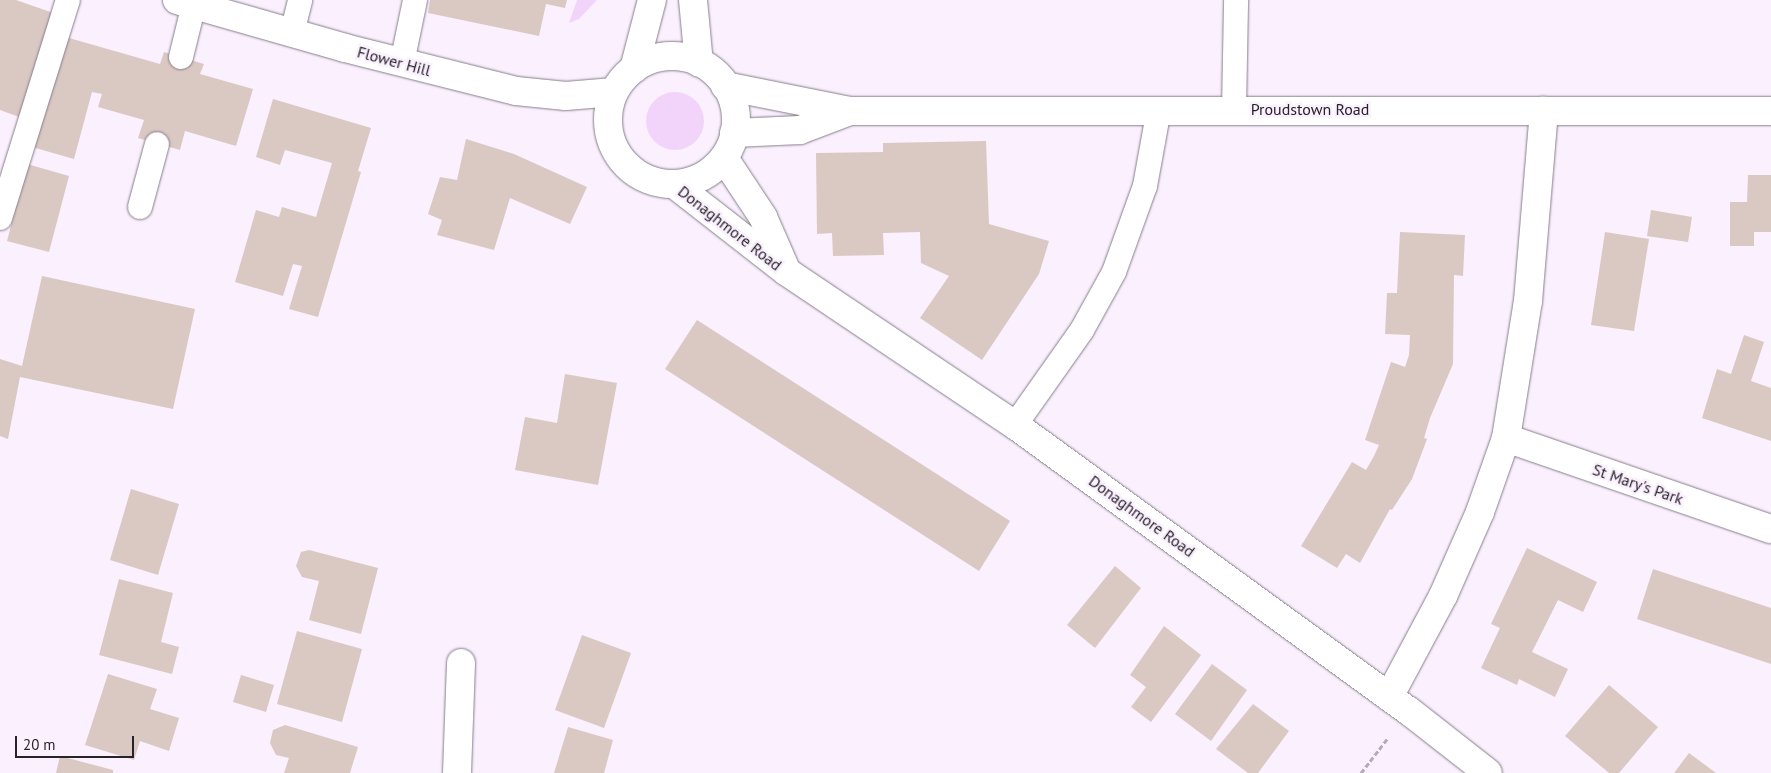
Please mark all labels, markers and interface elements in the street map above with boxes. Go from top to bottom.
street label: Flower Hill [355,42,433,80]
street label: Proudstown Road [1251,99,1369,119]
street label: Donaghmore Road [674,182,786,274]
street label: St Mary's Park [1590,460,1686,508]
street label: Donaghmore Road [1085,471,1199,561]
scale bar [18,726,136,758]
text: 20 m [23,735,56,754]

